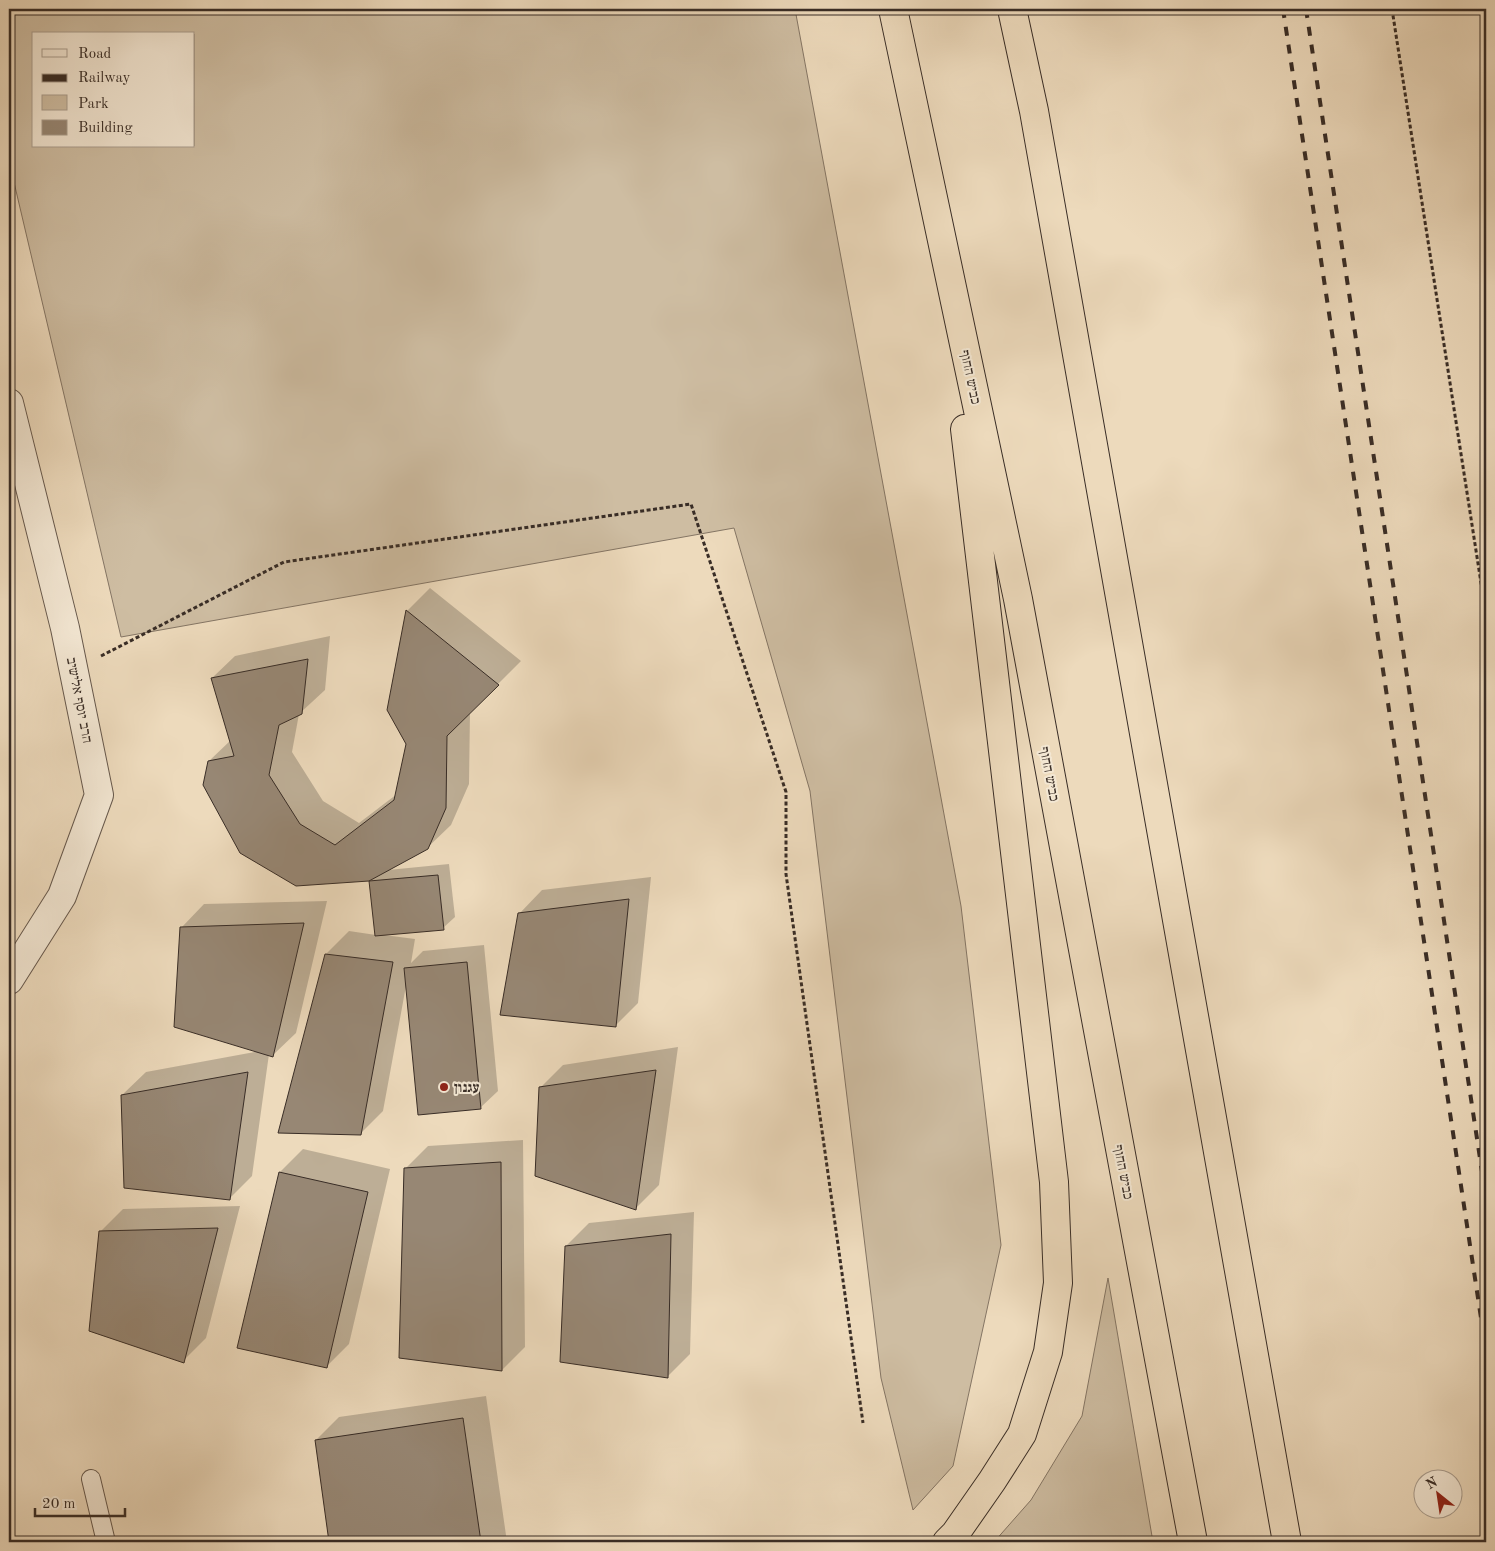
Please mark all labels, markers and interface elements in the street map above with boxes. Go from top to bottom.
legend [32,32,195,148]
text: Road [78,47,112,62]
text: Railway [78,71,131,86]
text: Park [78,97,109,112]
text: Building [78,121,133,136]
street label: כביש החוף [957,349,983,406]
street label: הרב יוסף אלישיב [64,656,95,744]
street label: כביש החוף [1037,746,1061,803]
marker: עגנון [438,1081,450,1093]
place label: עגנון [454,1081,480,1095]
street label: כביש החוף [1111,1144,1135,1201]
north arrow [1412,1468,1462,1518]
text: N [1424,1475,1440,1492]
scale bar [35,1486,125,1518]
text: 20 m [42,1497,76,1512]

